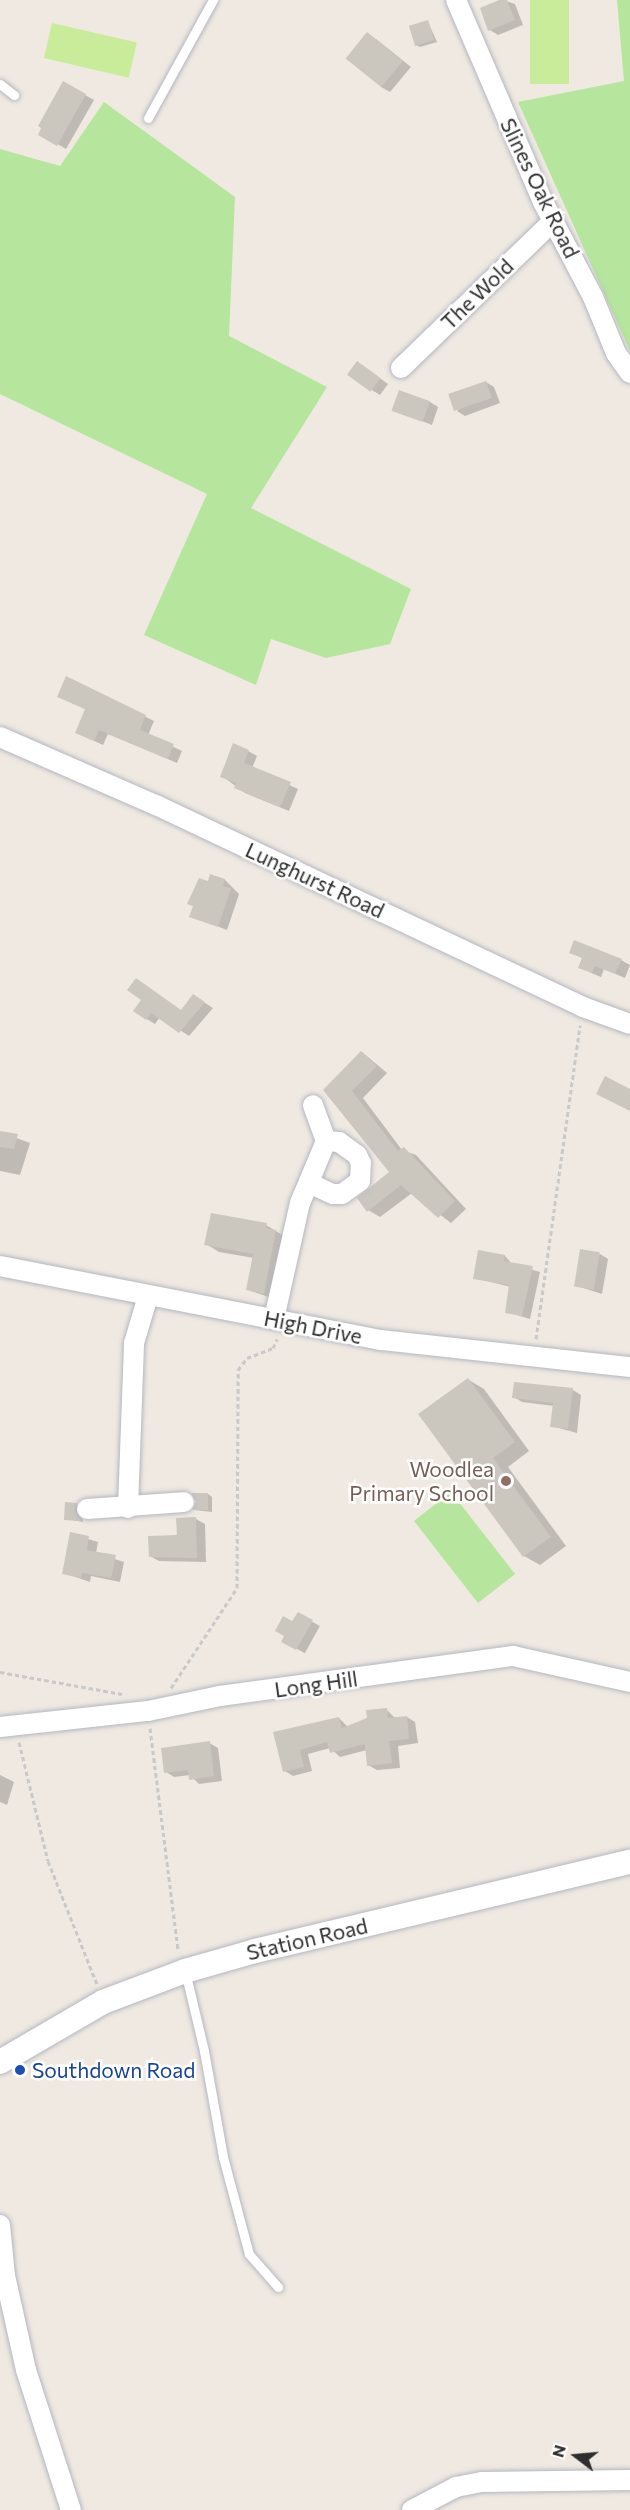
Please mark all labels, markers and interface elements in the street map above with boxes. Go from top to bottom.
street label: Slines Oak Road [495,114,585,262]
street label: The Wold [436,253,518,335]
street label: Lunghurst Road [242,837,388,923]
street label: High Drive [262,1305,364,1349]
place label: Woodlea Primary School [349,1456,494,1506]
marker: Woodlea Primary School [499,1474,513,1488]
street label: Long Hill [273,1666,359,1702]
street label: Station Road [244,1913,370,1965]
place label: Southdown Road [32,2057,195,2083]
marker: Southdown Road [13,2063,27,2077]
north arrow [546,2426,606,2486]
text: N [547,2443,569,2459]

